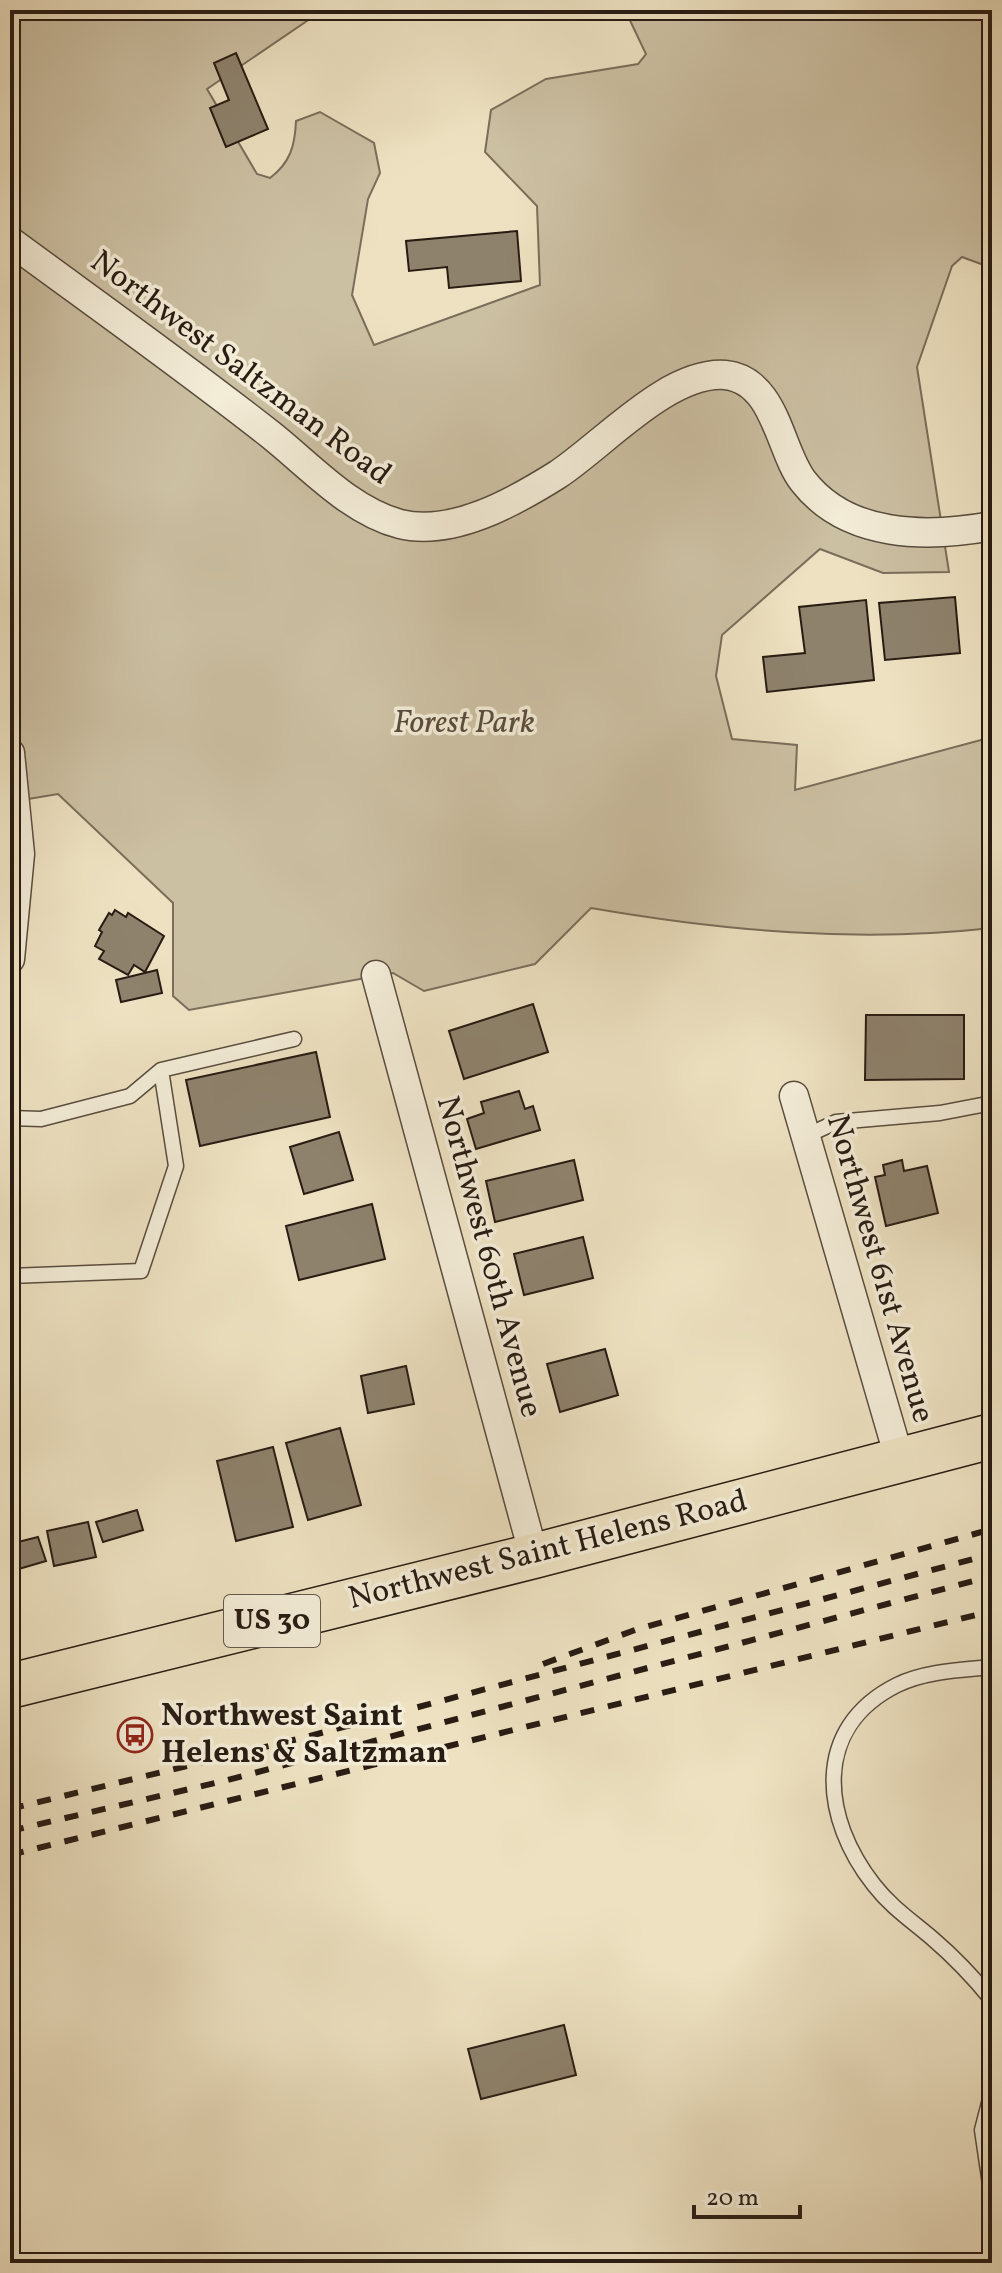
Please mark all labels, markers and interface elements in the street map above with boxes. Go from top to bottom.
street label: Northwest Saltzman Road [80,241,400,497]
park label: Forest Park [393,702,535,746]
street label: Northwest 60th Avenue [424,1091,552,1423]
street label: Northwest 61st Avenue [814,1110,944,1428]
street label: Northwest Saint Helens Road [344,1480,752,1622]
road number: US 30 [224,1595,320,1647]
place label: Northwest Saint Helens & Saltzman [161,1695,447,1776]
bus stop icon: Northwest Saint Helens & Saltzman [116,1716,154,1754]
scale bar [694,2169,800,2219]
text: 20 m [706,2182,759,2216]

